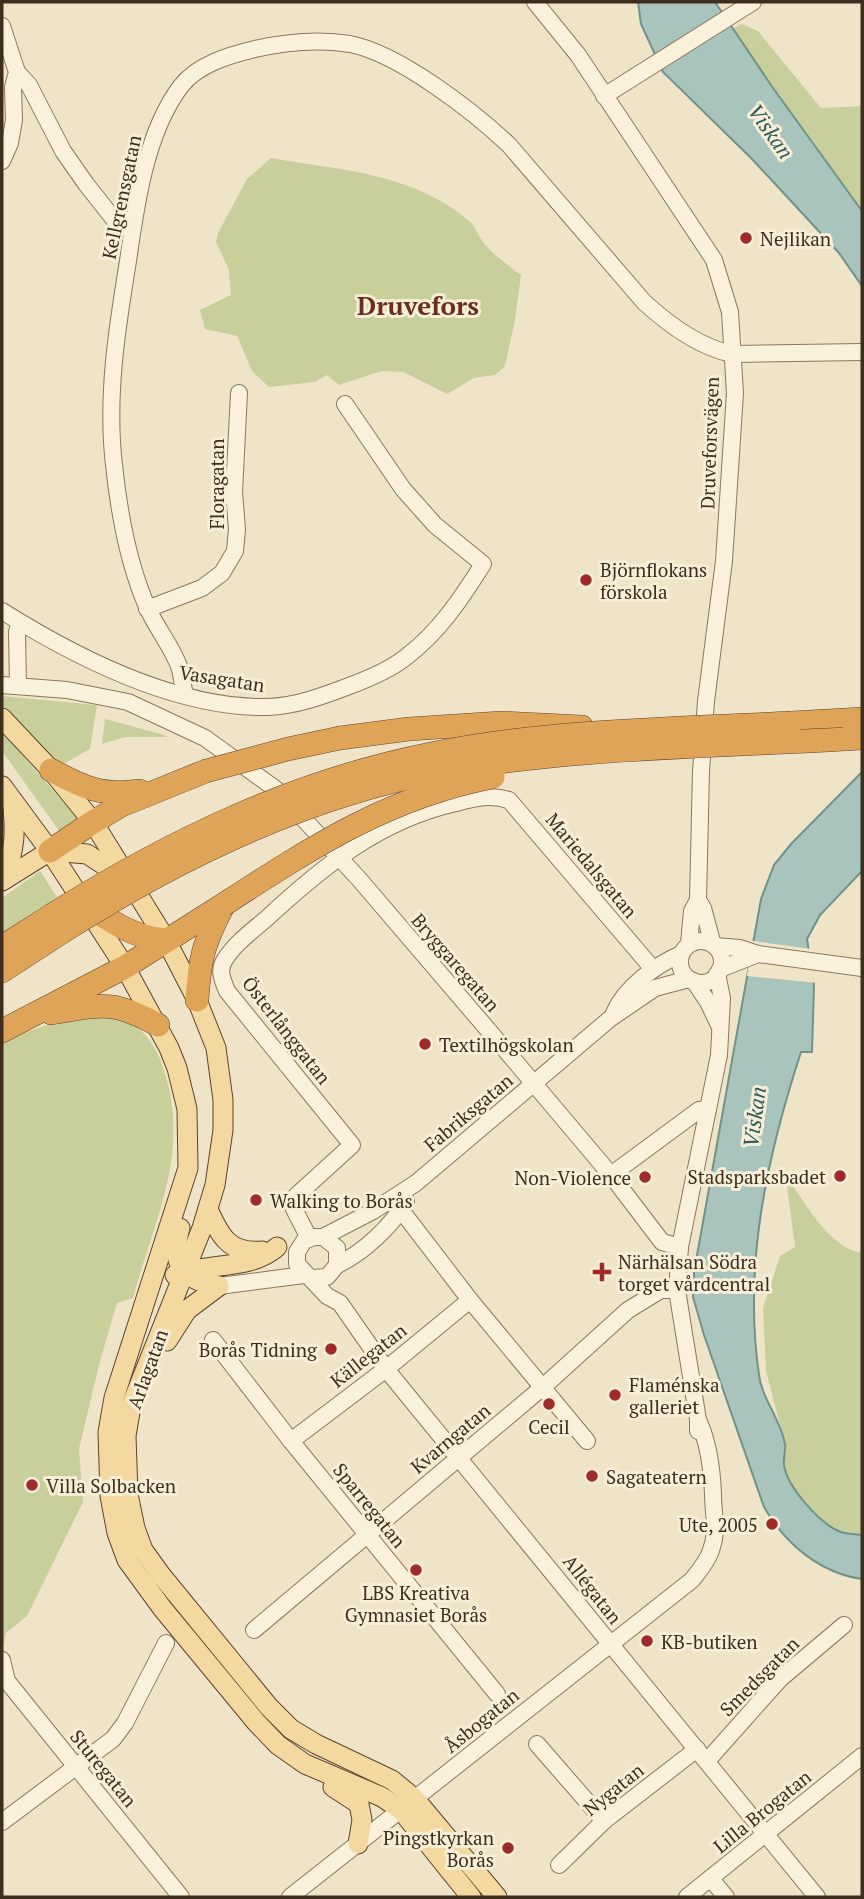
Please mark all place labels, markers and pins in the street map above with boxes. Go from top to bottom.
place label: Nejlikan [760,226,831,251]
marker: Nejlikan [738,230,754,246]
place label: Björnflokans förskola [600,557,707,604]
marker: Björnflokans förskola [578,572,594,588]
place label: Textilhögskolan [439,1032,574,1057]
marker: Textilhögskolan [417,1036,433,1052]
place label: Stadsparksbadet [688,1164,826,1189]
place label: Non-Violence [514,1165,631,1190]
marker: Stadsparksbadet [832,1168,848,1184]
marker: Non-Violence [637,1169,653,1185]
place label: Walking to Borås [270,1188,413,1213]
marker: Walking to Borås [248,1192,264,1208]
place label: Närhälsan Södra torget vårdcentral [618,1249,770,1296]
marker: Närhälsan Södra torget vårdcentral [592,1262,612,1282]
place label: Borås Tidning [199,1337,318,1362]
marker: Borås Tidning [323,1341,339,1357]
place label: Flaménska galleriet [629,1372,720,1419]
marker: Flaménska galleriet [607,1387,623,1403]
marker: Cecil [541,1396,557,1412]
place label: Cecil [528,1414,570,1439]
place label: Sagateatern [606,1464,707,1489]
marker: Sagateatern [584,1468,600,1484]
place label: Villa Solbacken [46,1473,176,1498]
marker: Villa Solbacken [24,1477,40,1493]
place label: Ute, 2005 [679,1512,758,1537]
marker: Ute, 2005 [764,1516,780,1532]
marker: LBS Kreativa Gymnasiet Borås [408,1562,424,1578]
place label: LBS Kreativa Gymnasiet Borås [345,1580,487,1627]
place label: KB-butiken [661,1629,757,1654]
marker: KB-butiken [639,1633,655,1649]
place label: Pingstkyrkan Borås [383,1825,494,1872]
marker: Pingstkyrkan Borås [500,1840,516,1856]

